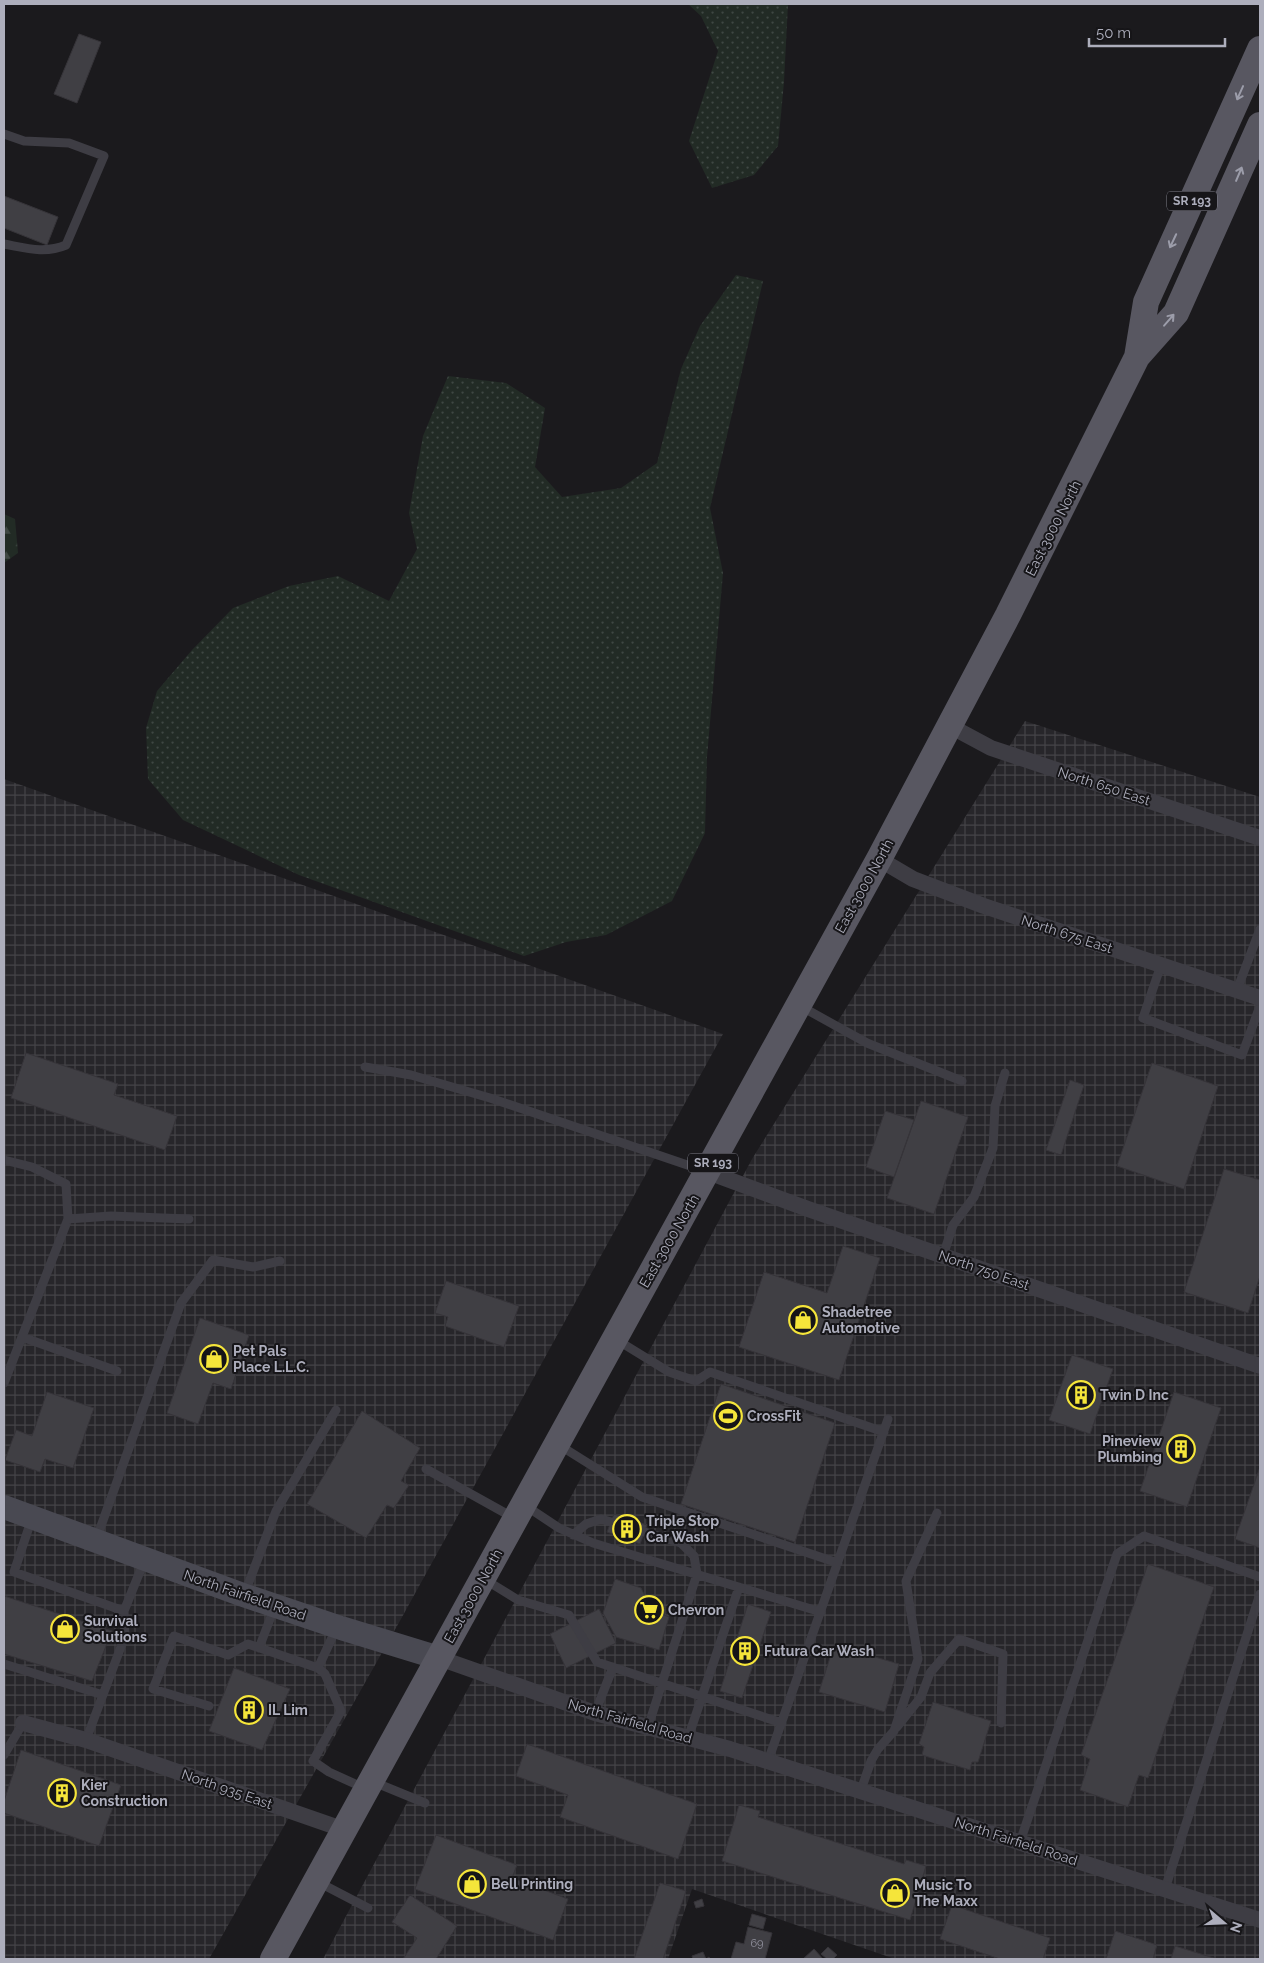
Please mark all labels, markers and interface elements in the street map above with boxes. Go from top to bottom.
scale bar [1089,15,1225,47]
text: 50 m [1096,24,1131,42]
one-way arrow [1235,85,1245,100]
one-way arrow [1234,167,1244,182]
road number: SR 193 [1167,192,1217,210]
one-way arrow [1168,233,1178,248]
one-way arrow [1163,314,1175,327]
street label: East 3000 North [1022,478,1084,578]
street label: North 650 East [1056,764,1152,809]
street label: East 3000 North [832,836,896,936]
street label: North 675 East [1019,912,1115,956]
road number: SR 193 [688,1154,738,1172]
street label: East 3000 North [636,1192,702,1290]
street label: North 750 East [936,1247,1032,1293]
place label: Shadetree Automotive [822,1304,900,1336]
shop icon: Shadetree Automotive [788,1305,818,1335]
place label: Pet Pals Place L.L.C. [233,1343,309,1375]
shop icon: Pet Pals Place L.L.C. [199,1344,229,1374]
building icon: Twin D Inc [1066,1380,1096,1410]
place label: Twin D Inc [1100,1387,1169,1403]
sports icon: CrossFit [713,1401,743,1431]
place label: CrossFit [747,1408,802,1424]
place label: Pineview Plumbing [1097,1433,1162,1465]
building icon: Pineview Plumbing [1166,1434,1196,1464]
place label: Triple Stop Car Wash [646,1513,719,1545]
building icon: Triple Stop Car Wash [612,1514,642,1544]
street label: East 3000 North [441,1546,505,1646]
street label: North Fairfield Road [182,1567,308,1623]
supermarket icon: Chevron [634,1595,664,1625]
place label: Chevron [668,1602,724,1618]
place label: Survival Solutions [84,1613,147,1645]
shop icon: Survival Solutions [50,1614,80,1644]
building icon: Futura Car Wash [730,1636,760,1666]
place label: Futura Car Wash [764,1643,874,1659]
building icon: IL Lim [234,1695,264,1725]
street label: North Fairfield Road [566,1696,694,1746]
place label: IL Lim [268,1702,308,1718]
street label: North 935 East [180,1766,275,1812]
place label: Kier Construction [81,1777,168,1809]
building icon: Kier Construction [47,1778,77,1808]
street label: North Fairfield Road [953,1814,1079,1868]
shop icon: Bell Printing [457,1869,487,1899]
place label: Bell Printing [491,1876,573,1892]
place label: Music To The Maxx [914,1877,978,1909]
shop icon: Music To The Maxx [880,1878,910,1908]
north arrow [1199,1898,1249,1948]
text: N [1227,1920,1246,1935]
house number: 69 [750,1937,764,1950]

